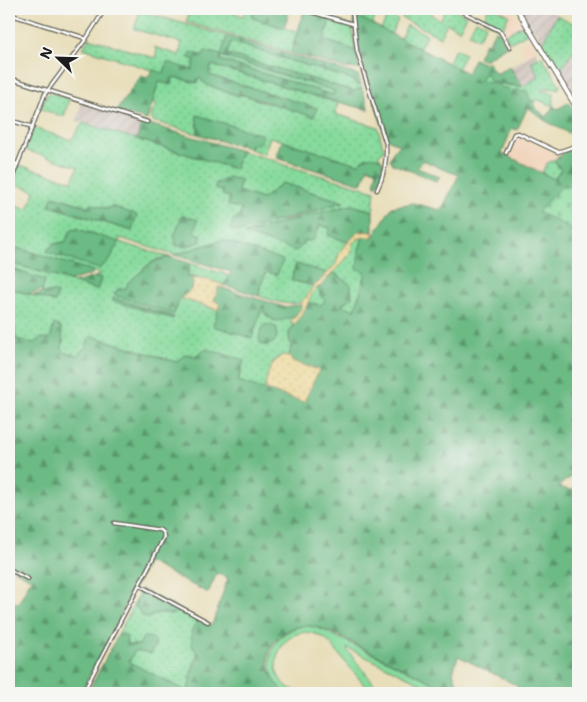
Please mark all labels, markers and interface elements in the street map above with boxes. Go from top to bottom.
north arrow [32,32,82,82]
text: N [36,44,56,62]

